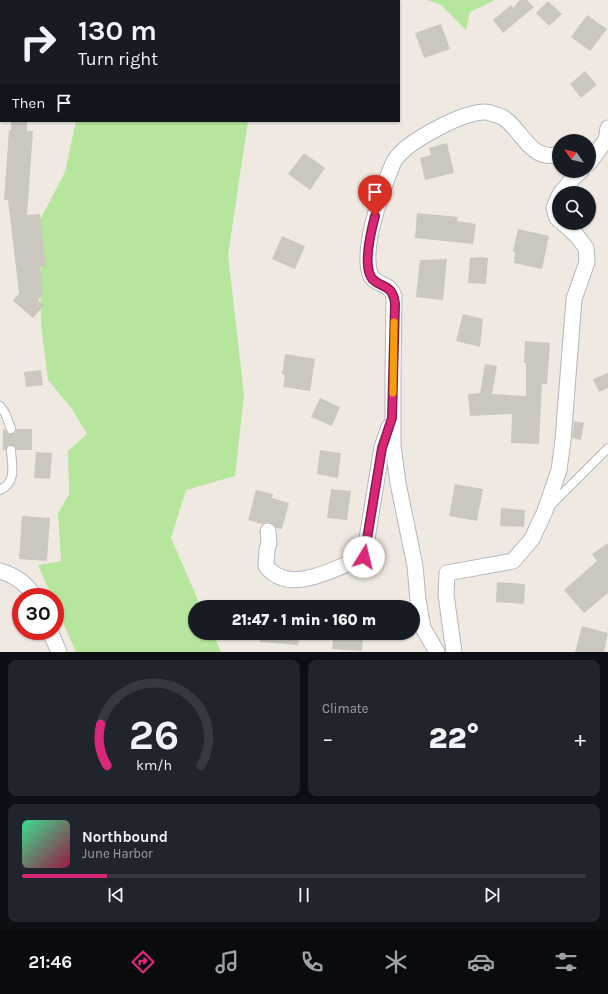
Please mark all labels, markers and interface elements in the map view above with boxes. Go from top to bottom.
text: 130 m [78,14,157,47]
icon: right [12,16,64,68]
text: Turn right [78,48,158,70]
icon: arrive [53,92,75,114]
text: Then [12,94,45,112]
north arrow [552,134,596,178]
map controls [552,134,596,230]
pin [358,175,392,216]
icon: arrive [364,181,386,203]
button: search [552,186,596,230]
position arrow [343,536,385,578]
speed limit sign: 30 [12,588,64,640]
text: 21:47 · 1 min · 160 m [232,611,376,629]
text: Climate [322,701,368,716]
text: 26 [129,711,179,759]
text: 22° [428,720,480,756]
text: − [322,726,334,752]
text: + [574,726,586,752]
text: km/h [136,757,172,774]
text: Northbound [82,828,168,846]
text: June Harbor [82,846,153,861]
icon: previous [105,884,127,906]
icon: pause [293,884,315,906]
icon: next [481,884,503,906]
icon: directions [129,948,157,976]
icon: music [213,948,241,976]
icon: phone [298,948,326,976]
icon: climate [382,948,410,976]
icon: car [467,948,495,976]
icon: filters [552,948,580,976]
text: 21:46 [28,951,72,973]

